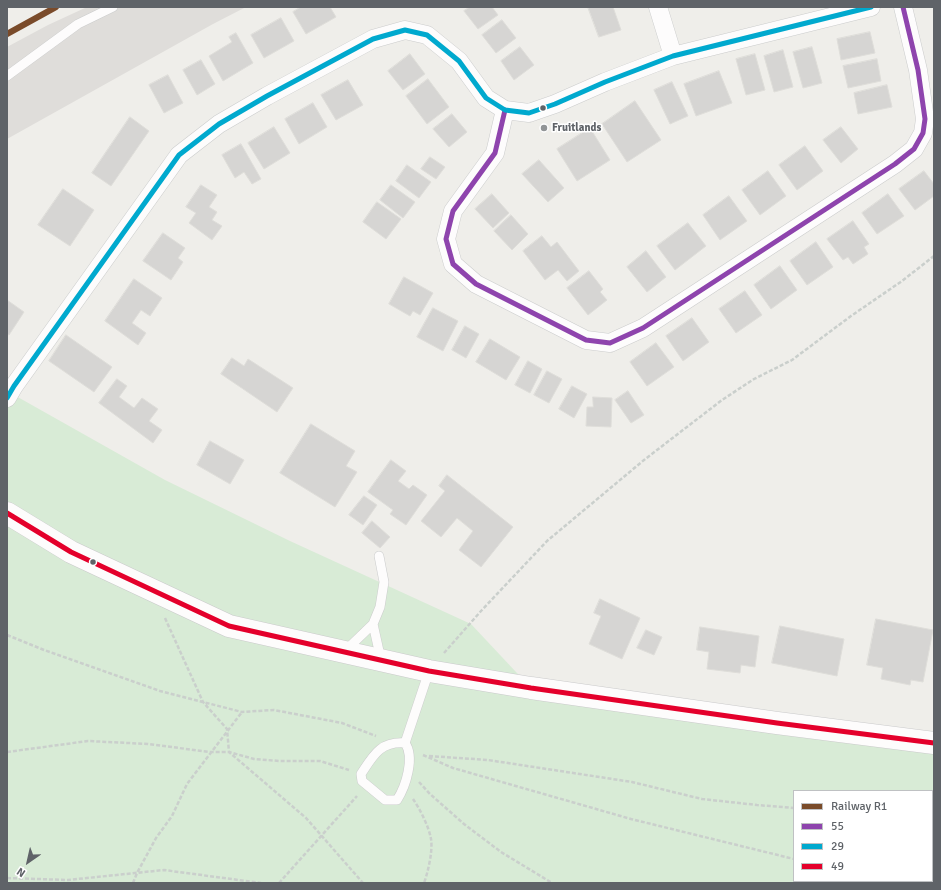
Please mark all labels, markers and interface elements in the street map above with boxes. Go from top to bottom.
unlabelled marker [538,103,548,113]
place label: Fruitlands [552,121,601,135]
marker: Fruitlands [539,123,549,133]
unlabelled marker [88,557,98,567]
legend [793,790,933,882]
text: Railway R1 [831,799,887,814]
text: 55 [831,819,844,834]
text: 29 [831,839,844,854]
north arrow [8,842,48,882]
text: 49 [831,859,844,874]
text: N [14,865,28,880]

